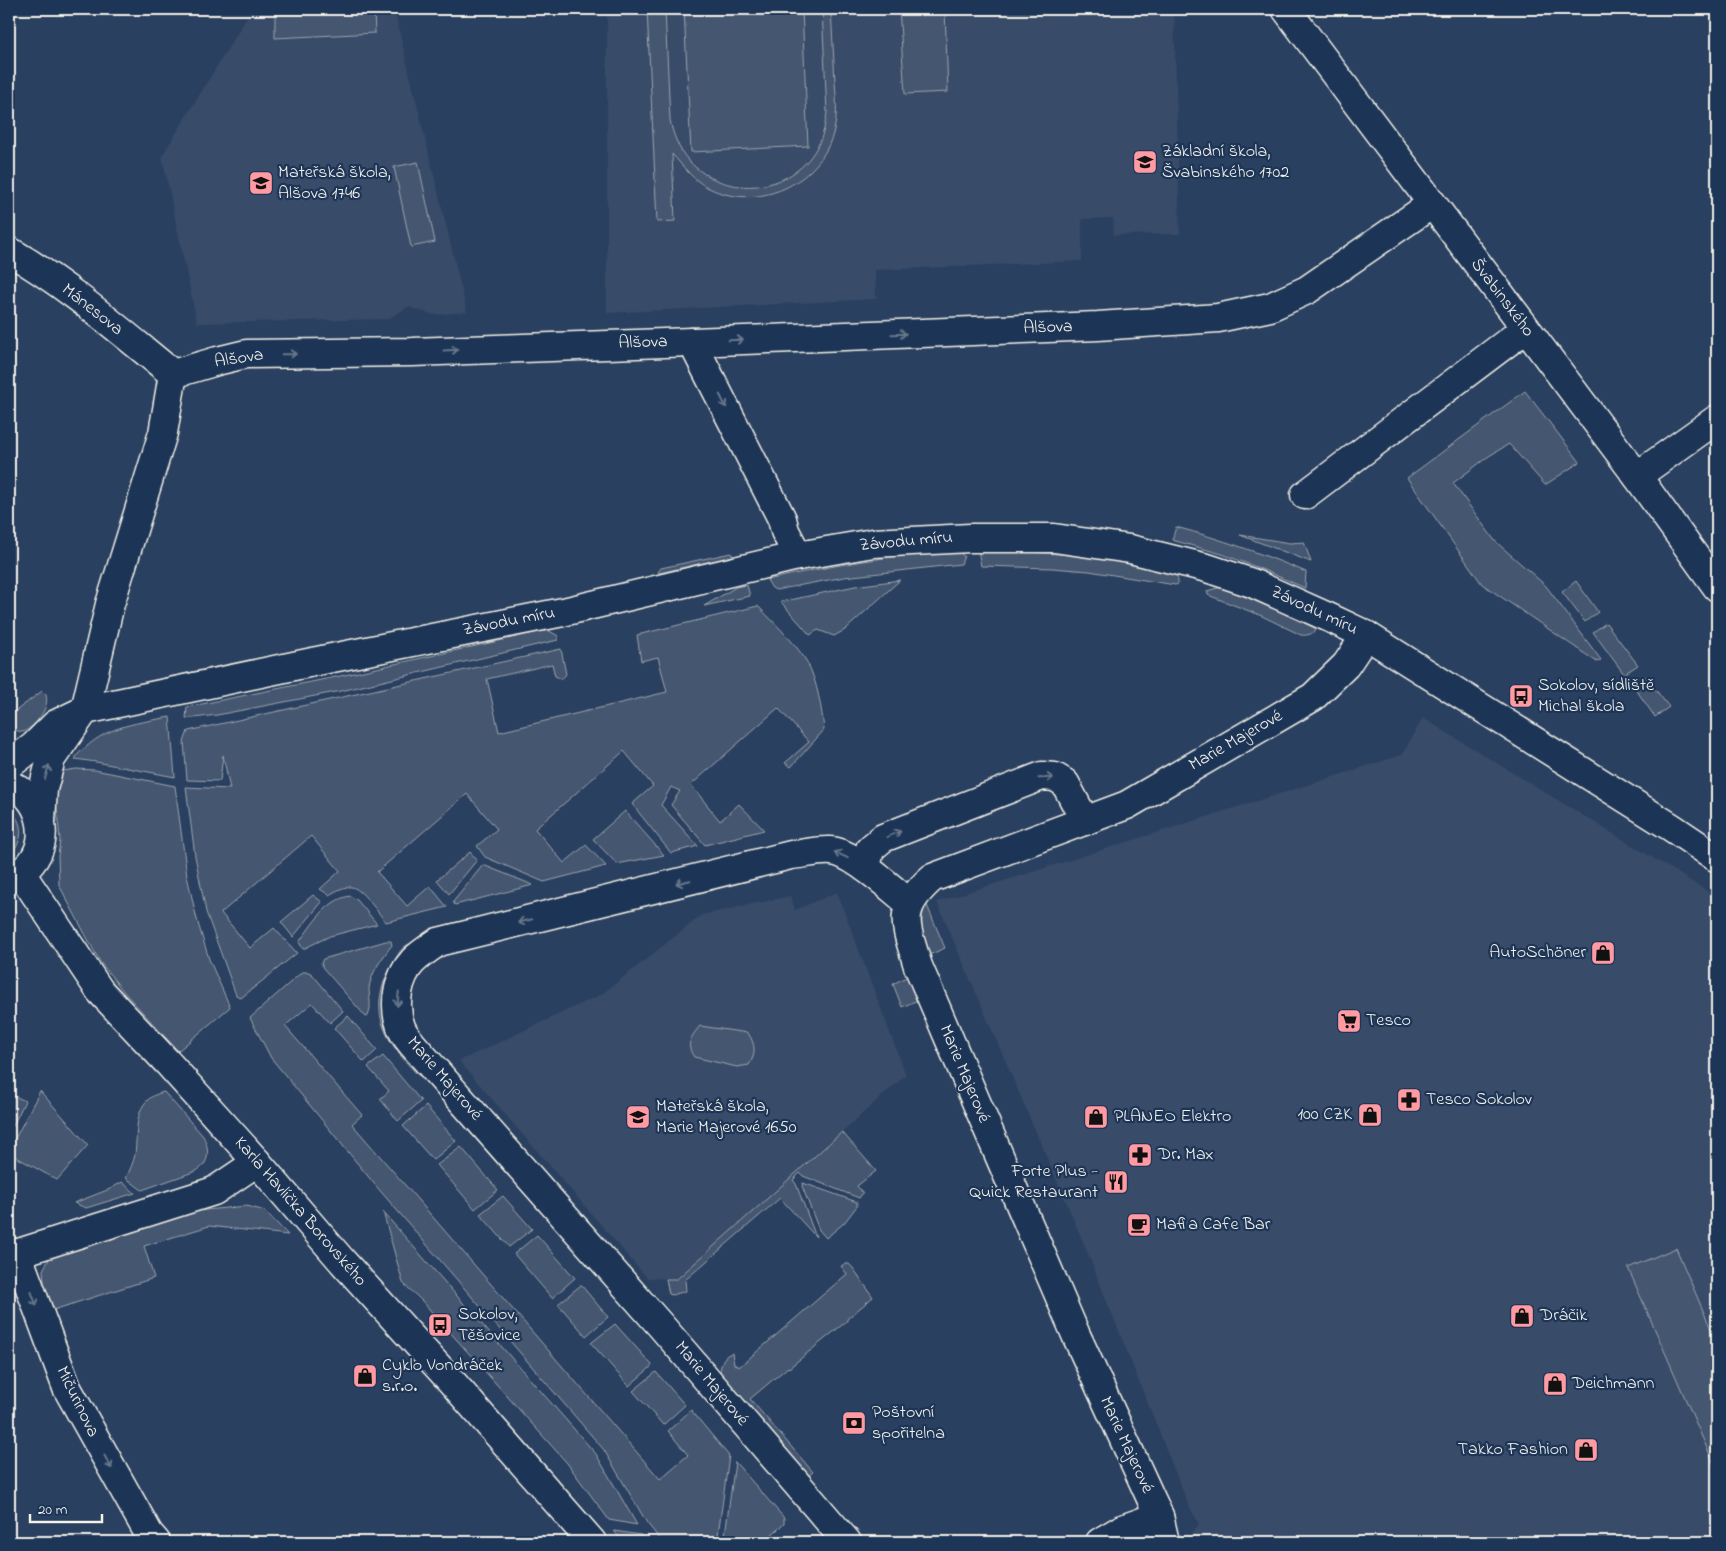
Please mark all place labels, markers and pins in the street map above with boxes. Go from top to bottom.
place label: Základní škola, Švabinského 1702 [1162,139,1289,186]
school or university icon: Základní škola, Švabinského 1702 [1132,149,1158,175]
place label: Mateřská škola, Alšova 1746 [278,160,391,207]
school or university icon: Mateřská škola, Alšova 1746 [248,170,274,196]
place label: Sokolov, sídliště Michal škola [1538,673,1655,720]
bus stop icon: Sokolov, sídliště Michal škola [1508,683,1534,709]
place label: AutoSchöner [1489,940,1586,966]
shop icon: AutoSchöner [1590,940,1616,966]
supermarket icon: Tesco [1336,1008,1362,1034]
place label: Tesco [1366,1008,1411,1034]
pharmacy icon: Tesco Sokolov [1396,1087,1422,1113]
place label: Tesco Sokolov [1426,1087,1532,1113]
place label: Mateřská škola, Marie Majerové 1650 [656,1094,797,1141]
place label: 100 CZK [1297,1102,1352,1128]
shop icon: 100 CZK [1357,1102,1383,1128]
school or university icon: Mateřská škola, Marie Majerové 1650 [625,1104,651,1130]
shop icon: PLANEO Elektro [1083,1104,1109,1130]
place label: PLANEO Elektro [1114,1104,1231,1130]
pharmacy icon: Dr. Max [1127,1142,1153,1168]
place label: Dr. Max [1157,1142,1214,1168]
place label: Forte Plus - Quick Restaurant [969,1159,1098,1206]
restaurant icon: Forte Plus - Quick Restaurant [1103,1169,1129,1195]
cafe icon: Mafia Cafe Bar [1126,1212,1152,1238]
place label: Mafia Cafe Bar [1156,1212,1271,1238]
place label: Sokolov, Těšovice [458,1302,521,1349]
shop icon: Dráčik [1509,1303,1535,1329]
place label: Dráčik [1539,1303,1587,1329]
bus stop icon: Sokolov, Těšovice [427,1312,453,1338]
place label: Cyklo Vondráček s.r.o. [382,1353,502,1400]
shop icon: Cyklo Vondráček s.r.o. [352,1363,378,1389]
shop icon: Deichmann [1542,1371,1568,1397]
place label: Deichmann [1571,1371,1655,1397]
place label: Poštovní spořitelna [872,1400,945,1447]
bank icon: Poštovní spořitelna [841,1410,867,1436]
place label: Takko Fashion [1458,1437,1568,1463]
shop icon: Takko Fashion [1573,1437,1599,1463]

